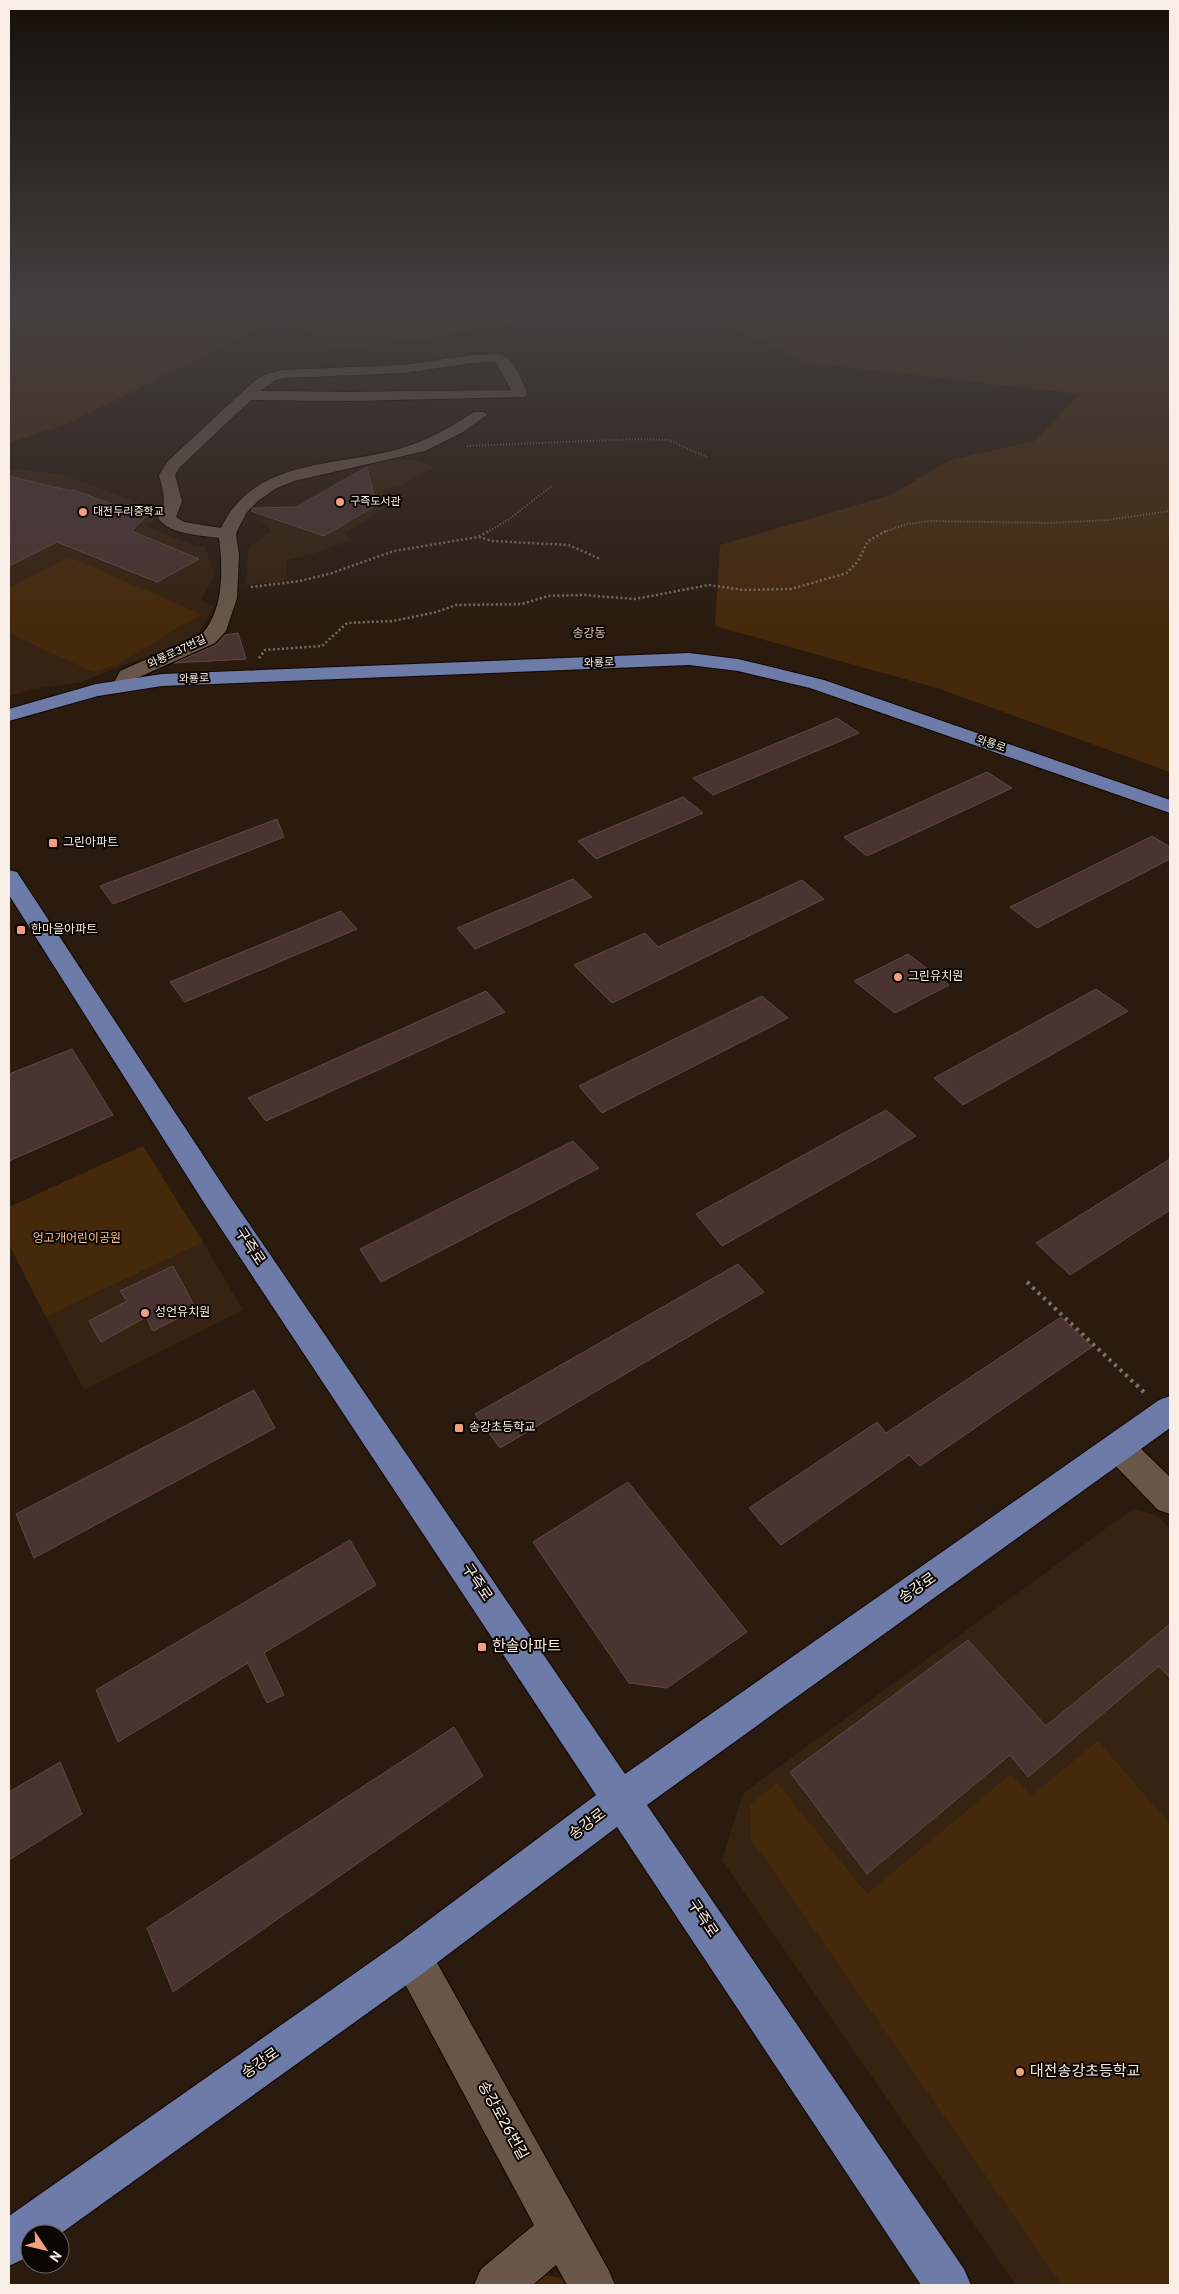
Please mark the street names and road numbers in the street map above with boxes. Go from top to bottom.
street label: 와룡로37번길 [146,632,208,672]
street label: 와룡로 [584,655,614,671]
street label: 와룡로 [179,671,209,687]
street label: 와룡로 [974,732,1008,756]
street label: 구즉로 [230,1225,268,1269]
street label: 구즉로 [457,1561,495,1605]
street label: 송강로 [896,1569,940,1609]
street label: 송강로 [566,1805,610,1845]
street label: 구즉로 [683,1897,721,1941]
street label: 송강로 [239,2044,283,2084]
street label: 송강로26번길 [473,2078,531,2164]

